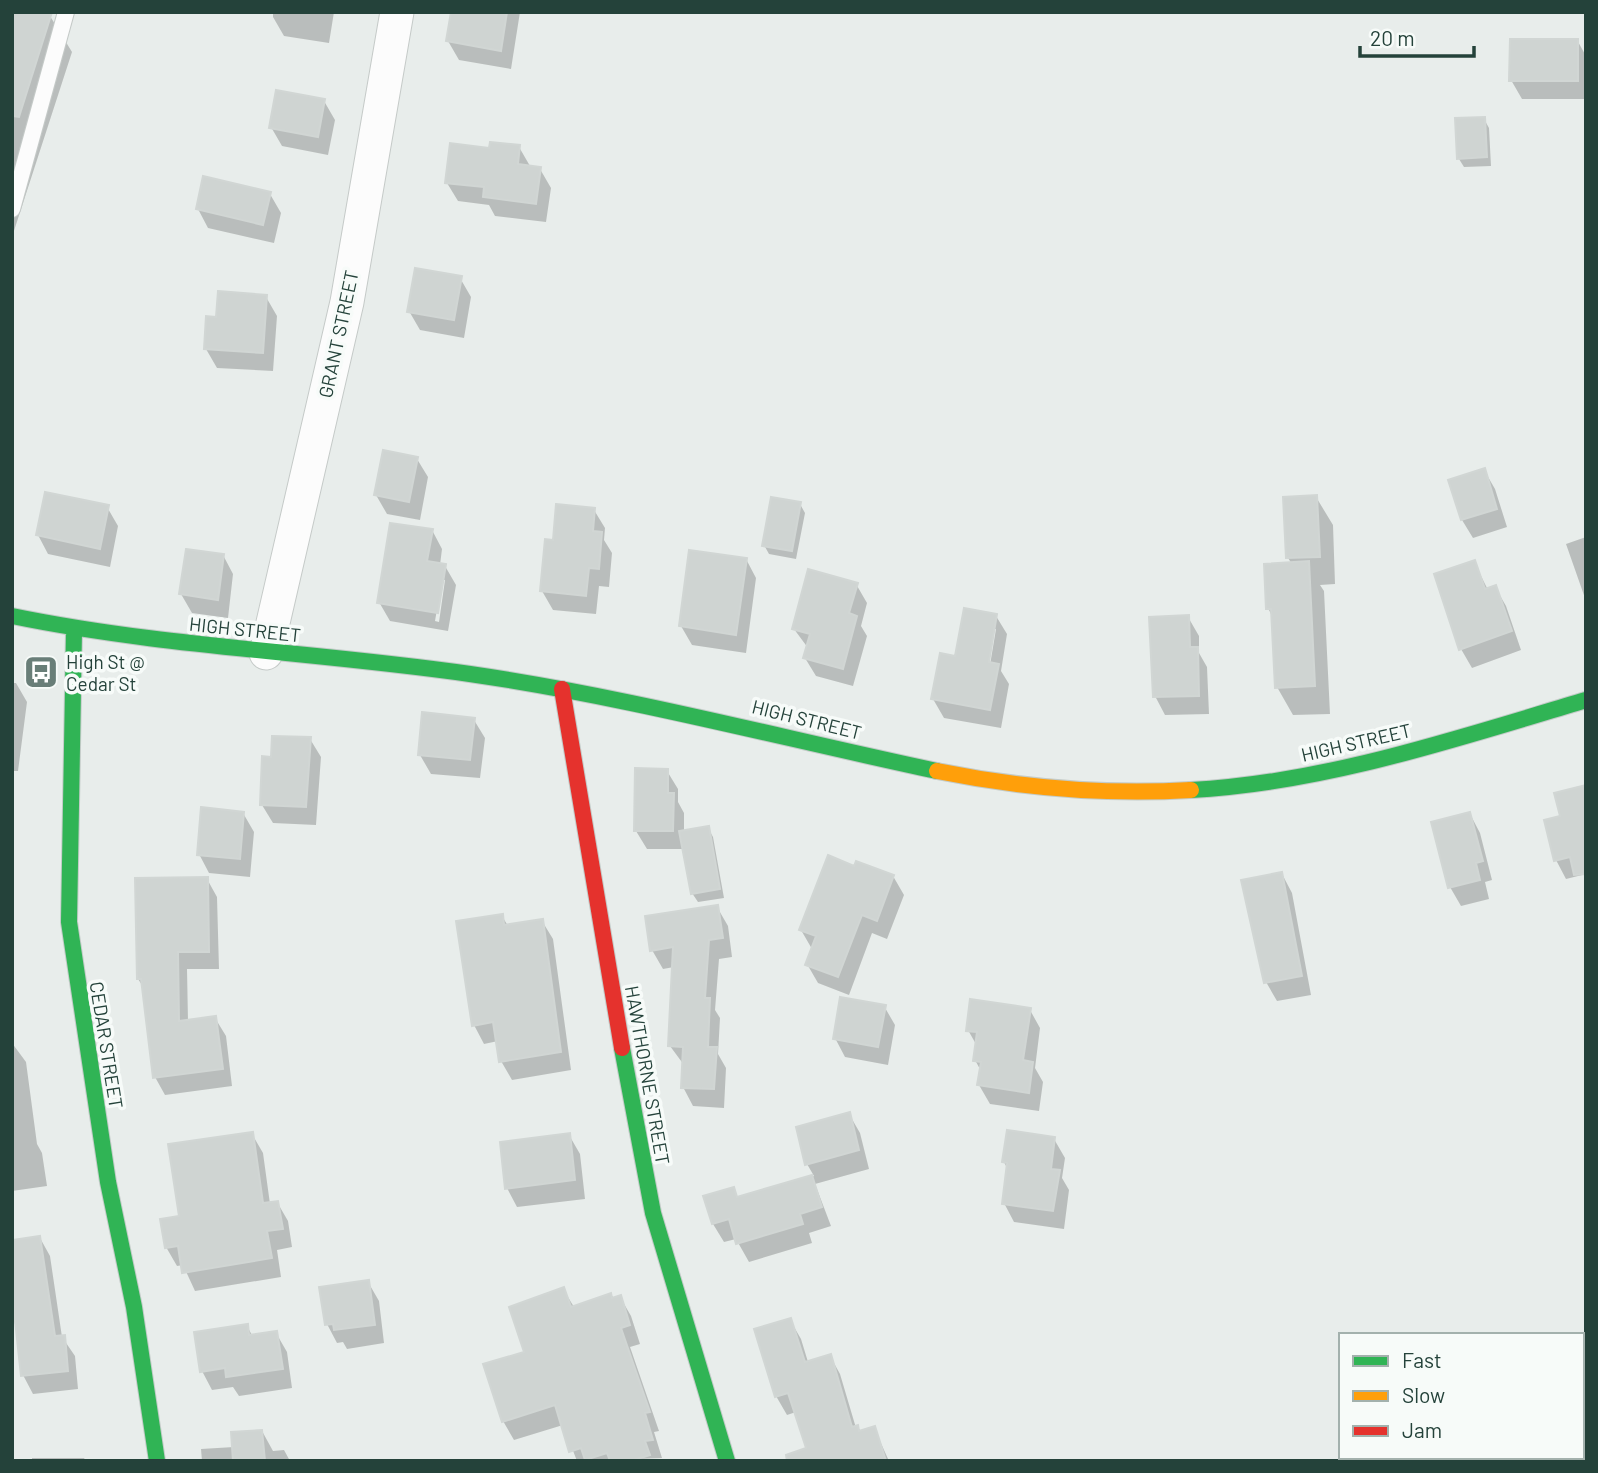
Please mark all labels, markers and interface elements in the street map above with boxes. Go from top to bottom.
scale bar [1360,14,1474,58]
text: 20 m [1370,25,1415,50]
street label: GRANT STREET [313,268,363,400]
street label: HIGH STREET [188,612,302,646]
place label: High St @ Cedar St [66,650,145,695]
bus stop icon: High St @ Cedar St [22,653,60,691]
street label: HIGH STREET [750,694,864,744]
street label: HIGH STREET [1299,718,1413,766]
street label: CEDAR STREET [86,980,128,1110]
street label: HAWTHORNE STREET [621,984,675,1166]
legend [1339,1333,1584,1459]
text: Fast [1402,1347,1442,1372]
text: Slow [1402,1382,1445,1407]
text: Jam [1402,1417,1442,1442]

